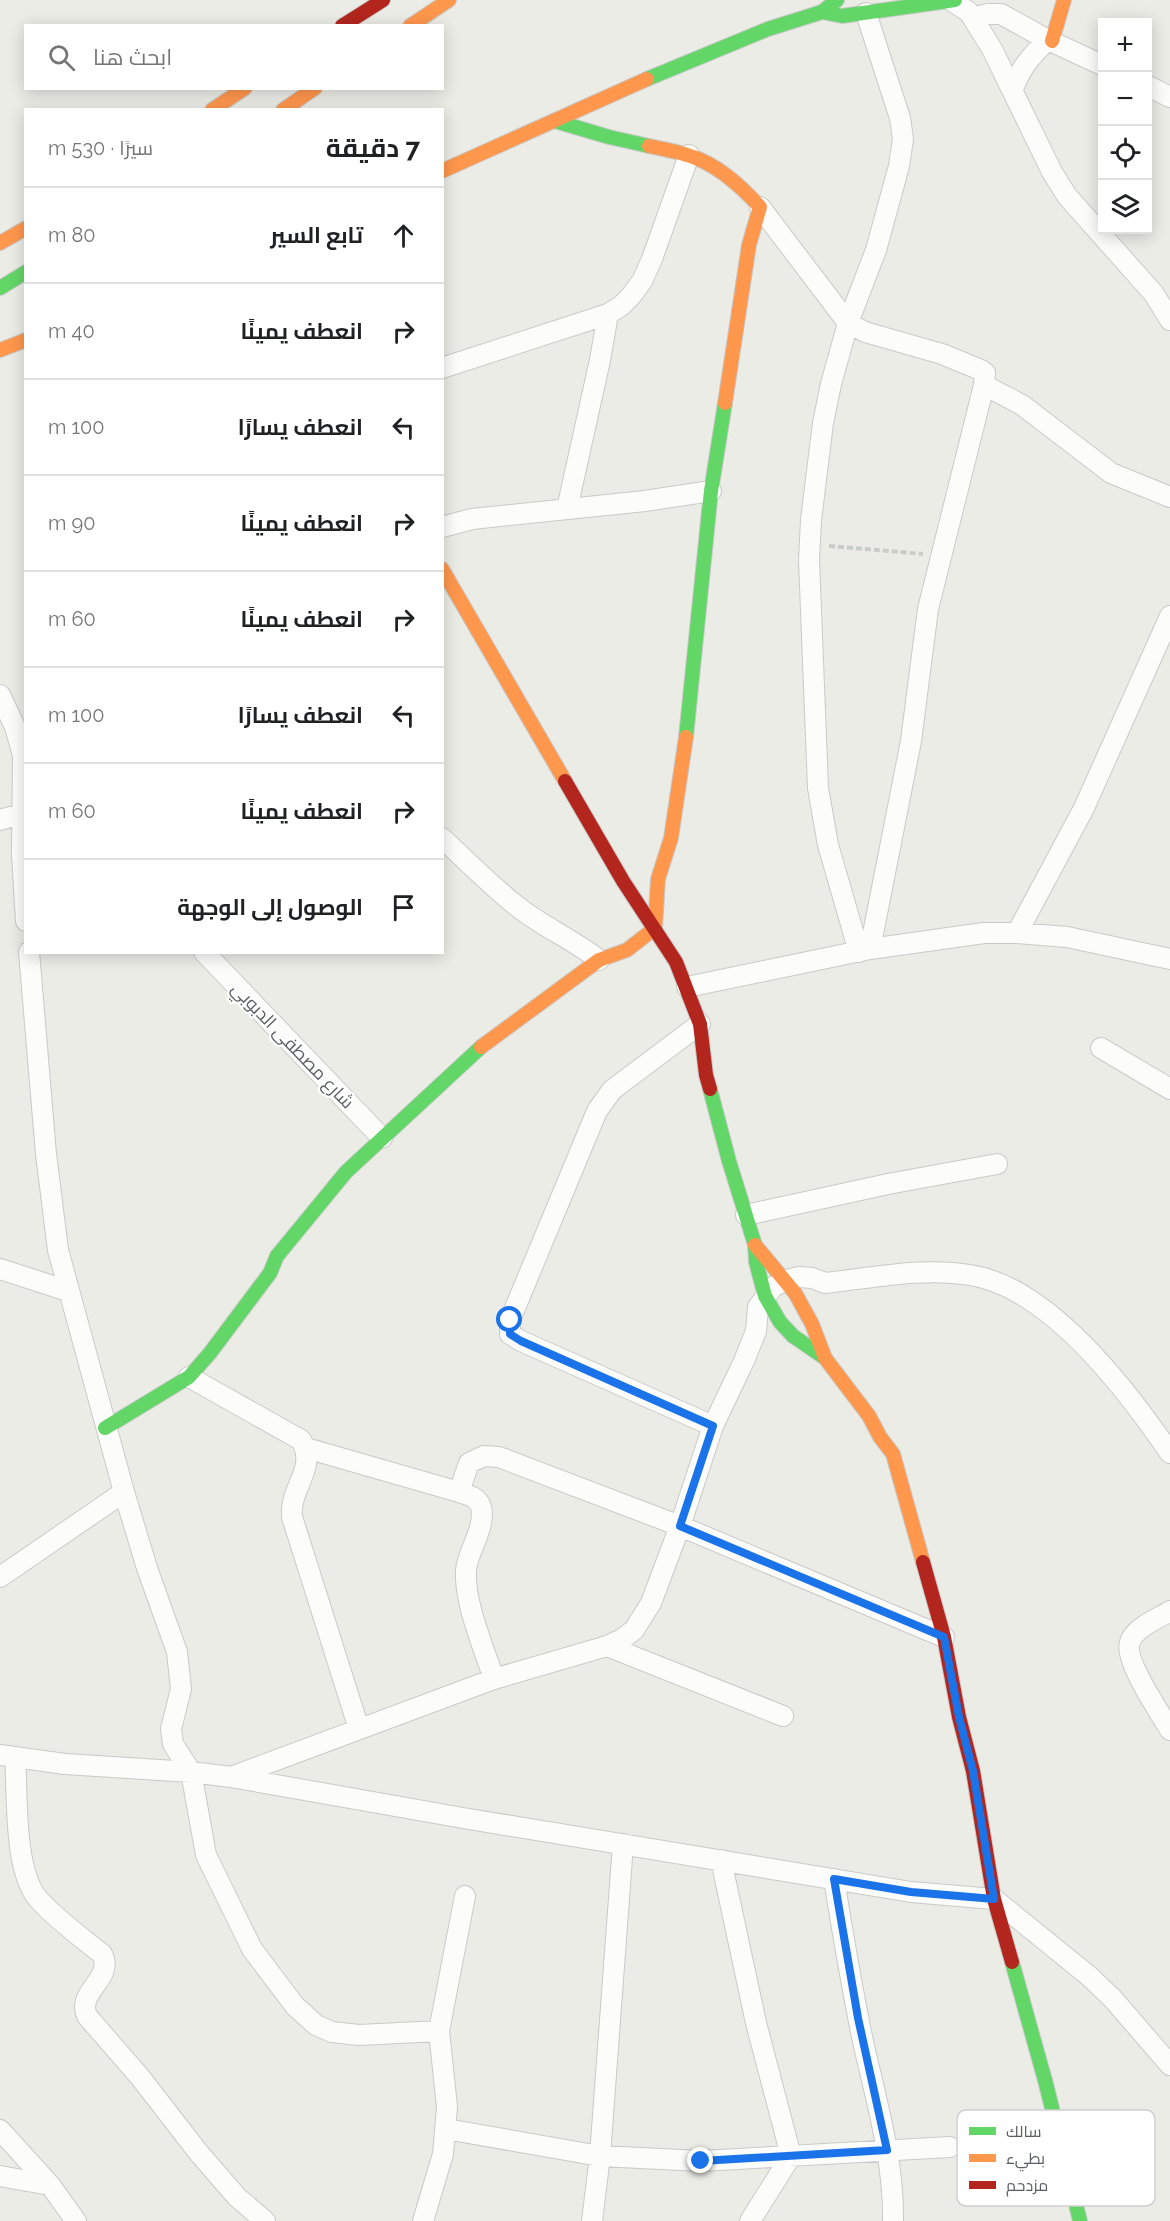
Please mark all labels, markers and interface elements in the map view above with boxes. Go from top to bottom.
map controls [1098,18,1152,234]
button: + [1098,18,1152,72]
search box [24,24,444,90]
icon: search [45,41,78,74]
text: ابحث هنا [93,44,172,70]
button: − [1098,72,1152,126]
button: locate [1098,126,1152,180]
text: 7 دقيقة [326,133,420,163]
text: سيرًا · 530 m [48,136,153,160]
button: layers [1098,180,1152,234]
icon: ahead [387,219,420,252]
text: تابع السير [270,222,363,248]
text: 80 m [48,223,96,247]
icon: right [387,315,420,348]
text: انعطف يمينًا [240,318,363,344]
text: 40 m [48,319,95,343]
icon: left [387,411,420,444]
text: انعطف يسارًا [238,414,363,440]
text: 100 m [48,415,105,439]
icon: right [387,507,420,540]
text: انعطف يمينًا [240,510,363,536]
text: 90 m [48,511,95,535]
icon: right [387,603,420,636]
text: انعطف يمينًا [240,606,363,632]
text: 60 m [48,607,96,631]
icon: left [387,699,420,732]
text: انعطف يسارًا [238,702,363,728]
text: 100 m [48,703,105,727]
icon: right [387,795,420,828]
text: انعطف يمينًا [240,798,363,824]
text: 60 m [48,799,96,823]
icon: arrive [387,891,420,924]
text: الوصول إلى الوجهة [177,894,363,920]
street label: شارع مصطفى الدبوبي [224,978,359,1115]
route start [496,1306,522,1332]
legend [957,2110,1155,2206]
text: سالك [1006,2122,1041,2141]
route end [687,2147,713,2173]
text: بطيء [1006,2149,1045,2172]
text: مزدحم [1006,2176,1048,2197]

